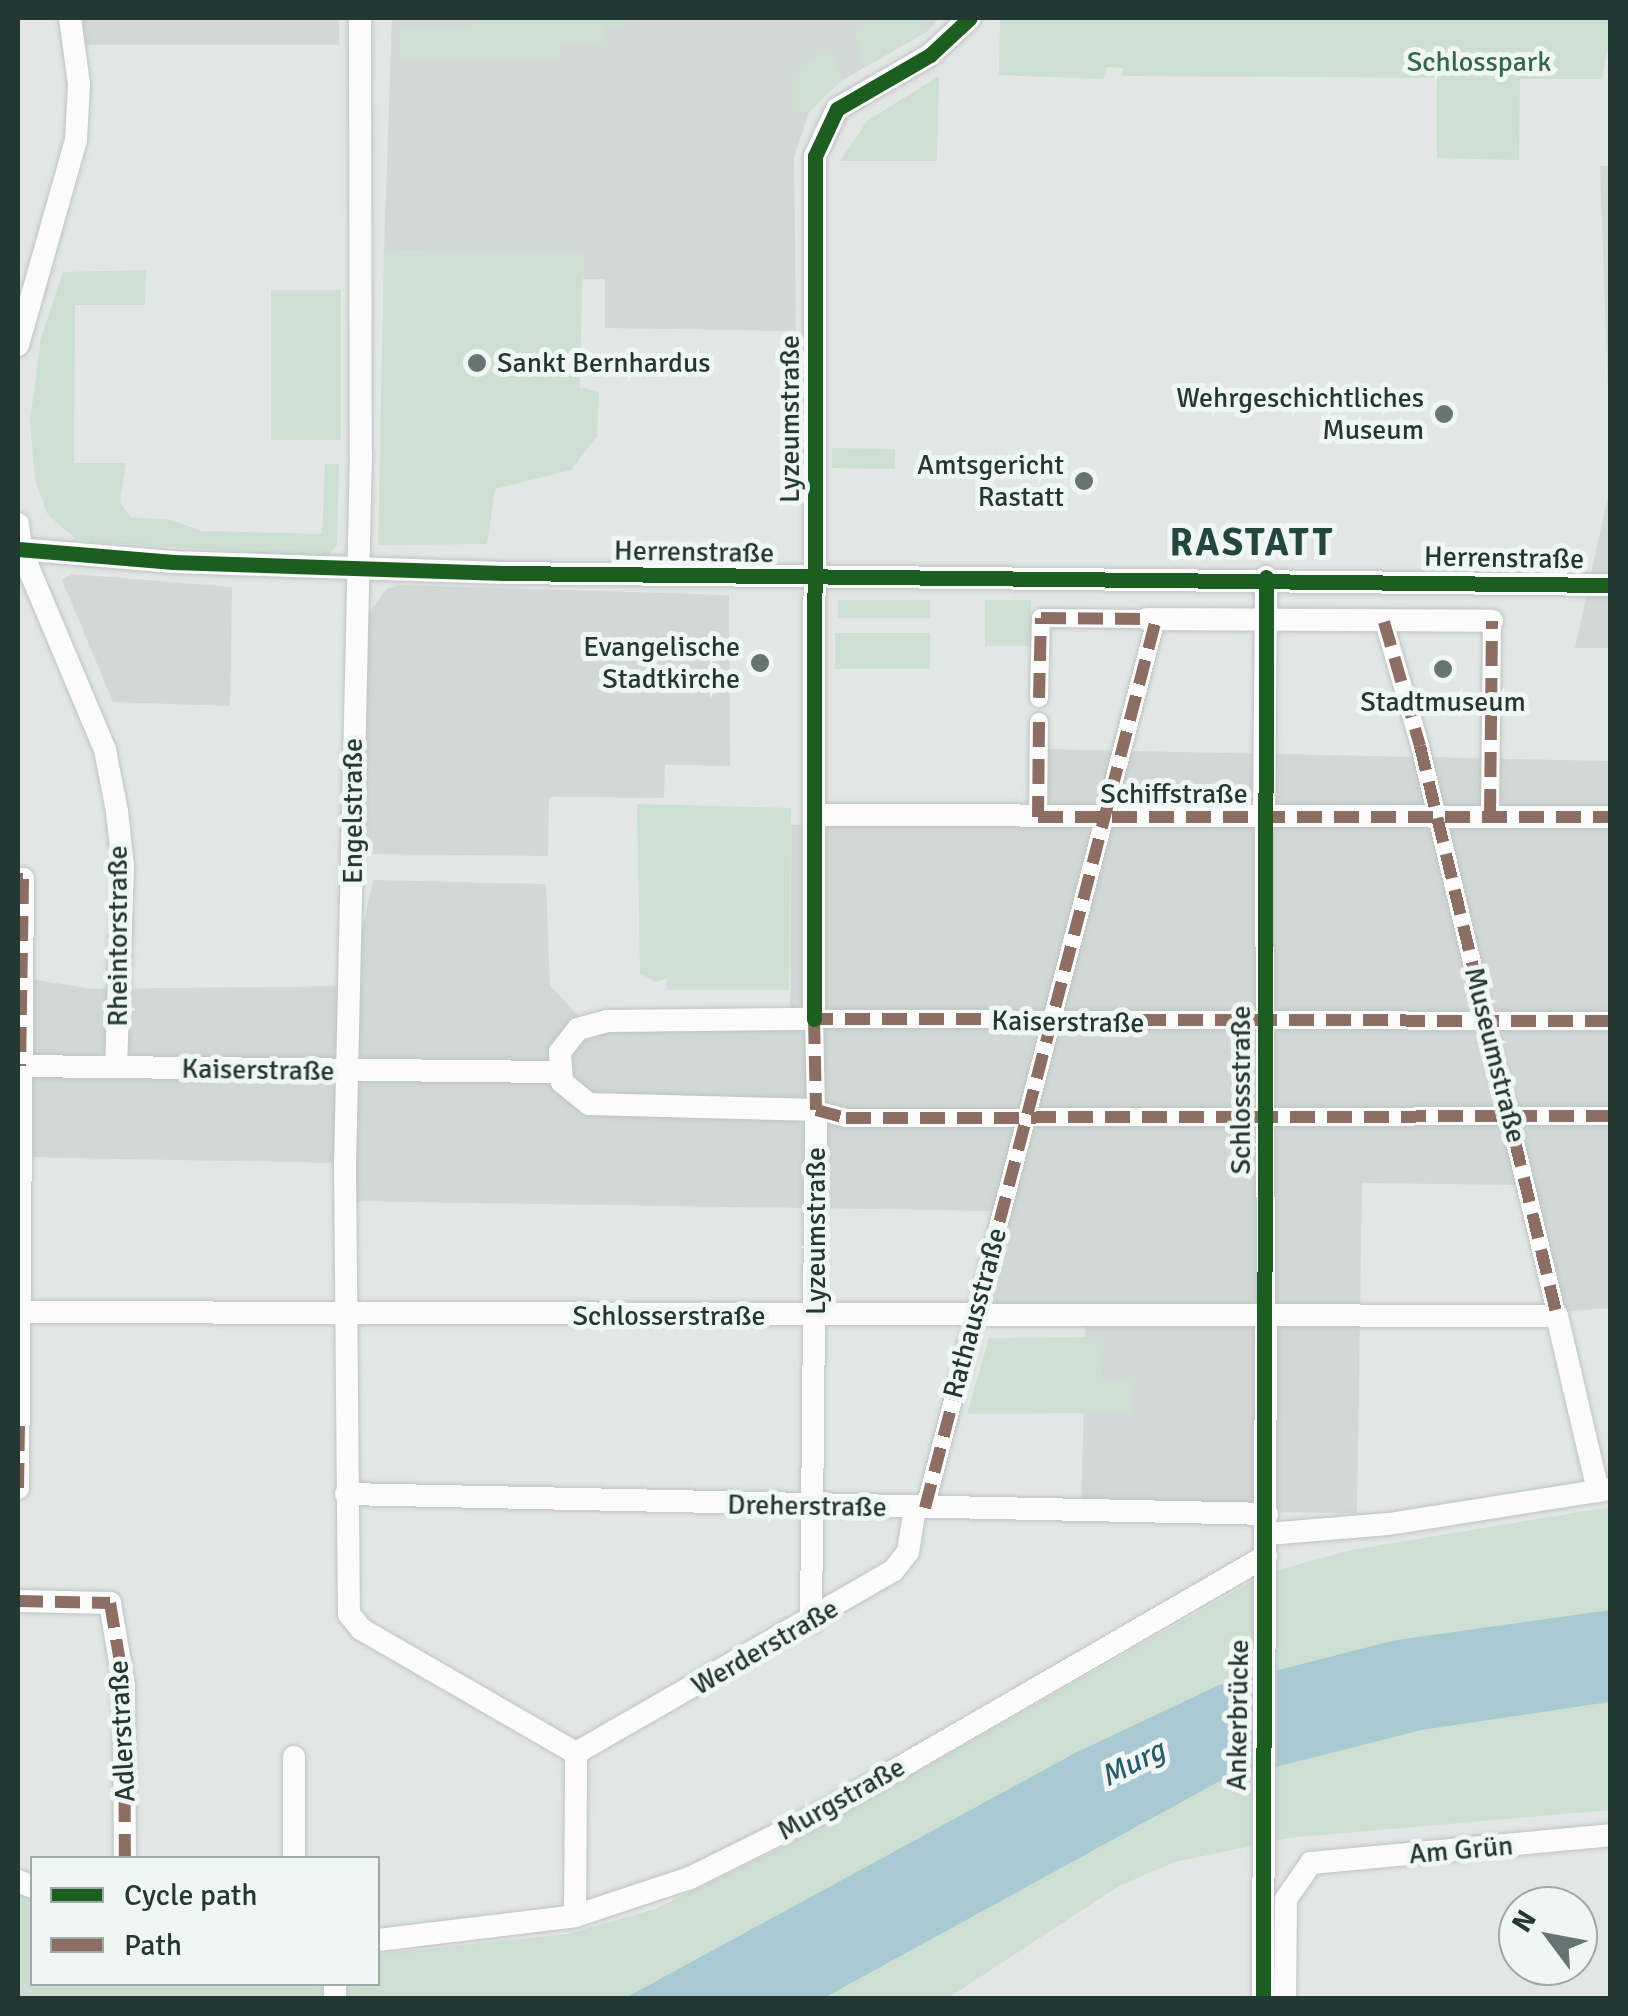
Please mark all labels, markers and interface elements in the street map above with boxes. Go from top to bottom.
park label: Schlosspark [1407,45,1551,79]
street label: Lyzeumstraße [773,335,807,503]
place label: Sankt Bernhardus [497,346,710,380]
marker: Sankt Bernhardus [466,352,488,374]
place label: Wehrgeschichtliches Museum [1176,381,1424,447]
marker: Wehrgeschichtliches Museum [1433,403,1455,425]
place label: Amtsgericht Rastatt [917,448,1064,514]
marker: Amtsgericht Rastatt [1073,470,1095,492]
district label: RASTATT [1169,520,1335,566]
street label: Herrenstraße [614,534,774,570]
street label: Herrenstraße [1424,540,1584,576]
place label: Evangelische Stadtkirche [583,630,740,696]
marker: Evangelische Stadtkirche [749,652,771,674]
marker: Stadtmuseum [1432,658,1454,680]
place label: Stadtmuseum [1360,685,1526,719]
street label: Engelstraße [336,738,370,884]
street label: Schiffstraße [1100,777,1248,811]
street label: Rheintorstraße [101,845,135,1027]
street label: Museumstraße [1457,964,1533,1146]
street label: Kaiserstraße [991,1004,1145,1040]
street label: Schlossstraße [1224,1006,1258,1174]
street label: Kaiserstraße [181,1052,335,1088]
street label: Lyzeumstraße [799,1147,833,1315]
street label: Rathausstraße [936,1224,1014,1402]
street label: Schlosserstraße [572,1299,766,1333]
street label: Dreherstraße [727,1488,887,1524]
street label: Werderstraße [686,1591,844,1703]
street label: Ankerbrücke [1220,1639,1256,1791]
street label: Adlerstraße [102,1659,142,1803]
water label: Murg [1095,1733,1171,1795]
street label: Murgstraße [771,1750,911,1848]
street label: Am Grün [1407,1829,1515,1871]
legend [30,1856,380,1986]
text: Cycle path [124,1877,258,1914]
north arrow [1498,1886,1598,1986]
text: N [1505,1904,1544,1938]
text: Path [124,1927,182,1964]

